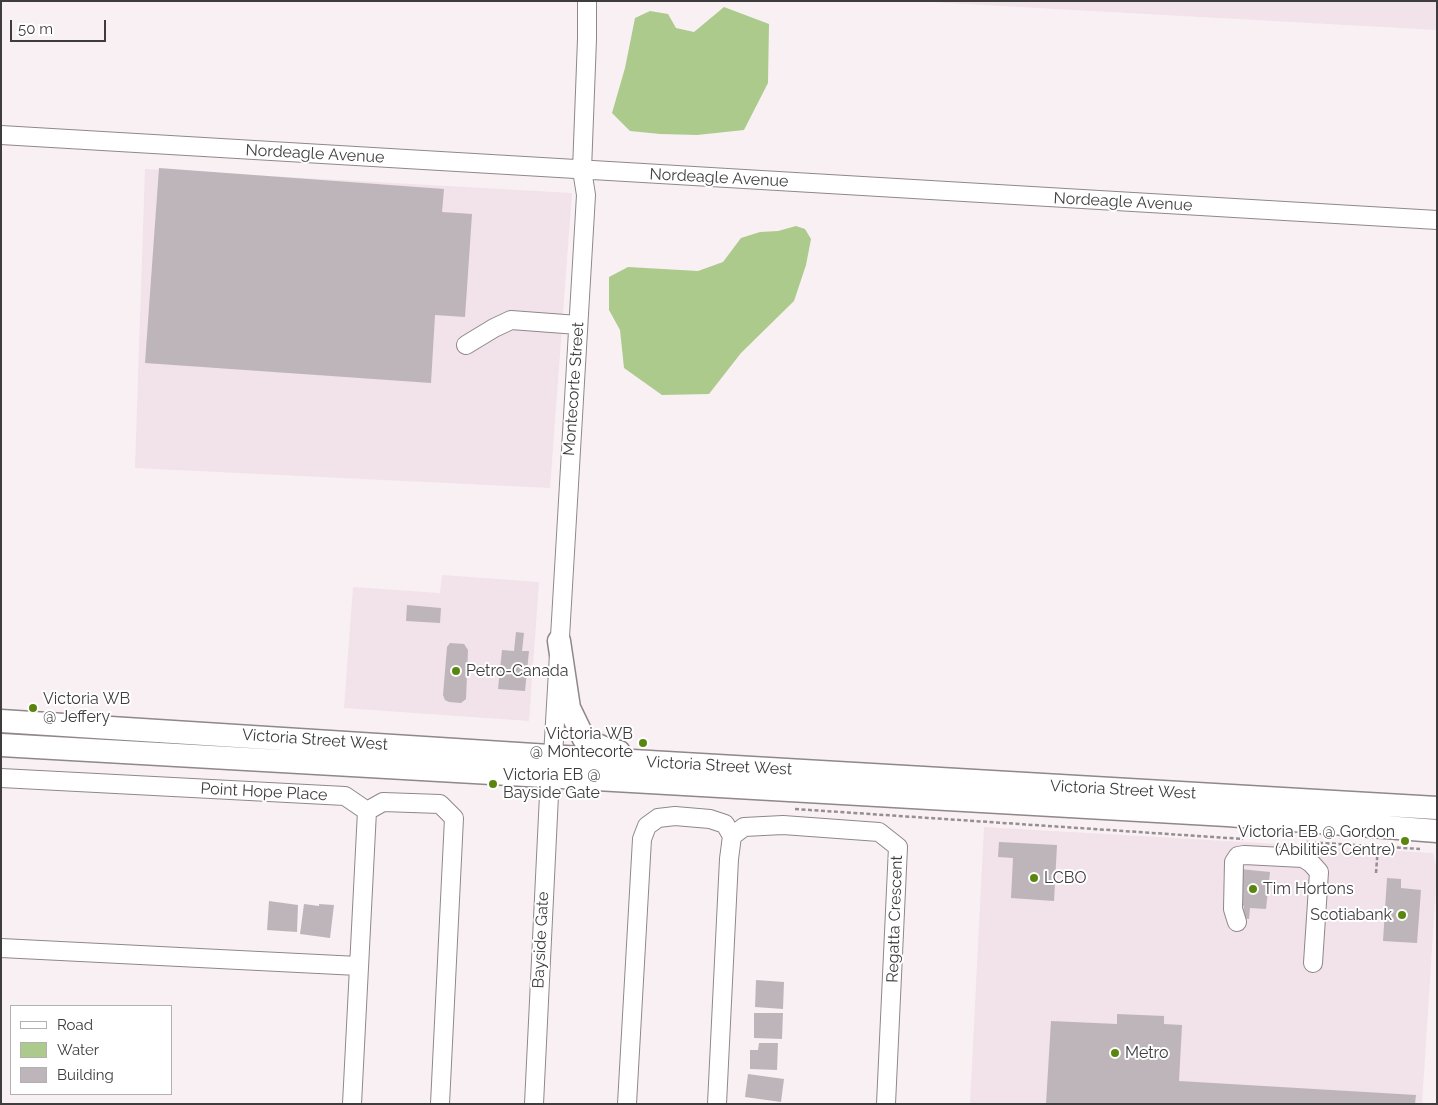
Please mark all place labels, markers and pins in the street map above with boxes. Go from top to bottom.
place label: Petro-Canada [466,661,569,681]
marker: Petro-Canada [450,665,462,677]
place label: Victoria WB @ Jeffery [43,689,130,727]
marker: Victoria WB @ Jeffery [27,702,39,714]
place label: Victoria WB @ Montecorte [530,724,633,762]
marker: Victoria WB @ Montecorte [637,737,649,749]
place label: Victoria EB @ Bayside Gate [503,765,601,803]
marker: Victoria EB @ Bayside Gate [487,778,499,790]
place label: Victoria EB @ Gordon (Abilities Centre) [1238,822,1395,860]
marker: Victoria EB @ Gordon (Abilities Centre) [1399,835,1411,847]
place label: LCBO [1044,868,1087,888]
marker: LCBO [1028,872,1040,884]
place label: Tim Hortons [1263,879,1354,899]
marker: Tim Hortons [1247,883,1259,895]
place label: Scotiabank [1310,905,1392,925]
marker: Scotiabank [1396,909,1408,921]
place label: Metro [1125,1043,1168,1063]
marker: Metro [1109,1047,1121,1059]

